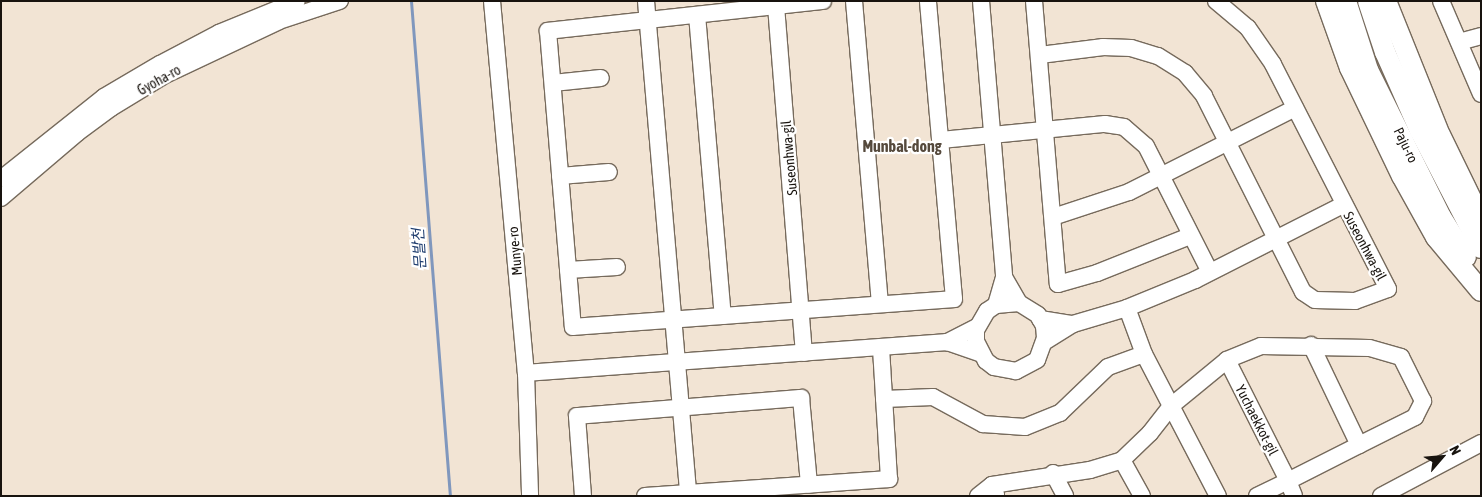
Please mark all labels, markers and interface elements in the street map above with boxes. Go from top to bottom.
street label: Gyoha-ro [134,61,184,99]
street label: Suseonhwa-gil [777,120,801,196]
street label: Paju-ro [1390,125,1422,165]
district label: Munbal-dong [862,136,942,156]
street label: Suseonhwa-gil [1340,209,1390,283]
street label: Munye-ro [504,226,526,276]
water label: 문발천 [409,228,429,270]
street label: Yuchaekkot-gil [1232,382,1282,458]
north arrow [1417,432,1467,482]
text: N [1446,443,1464,457]

